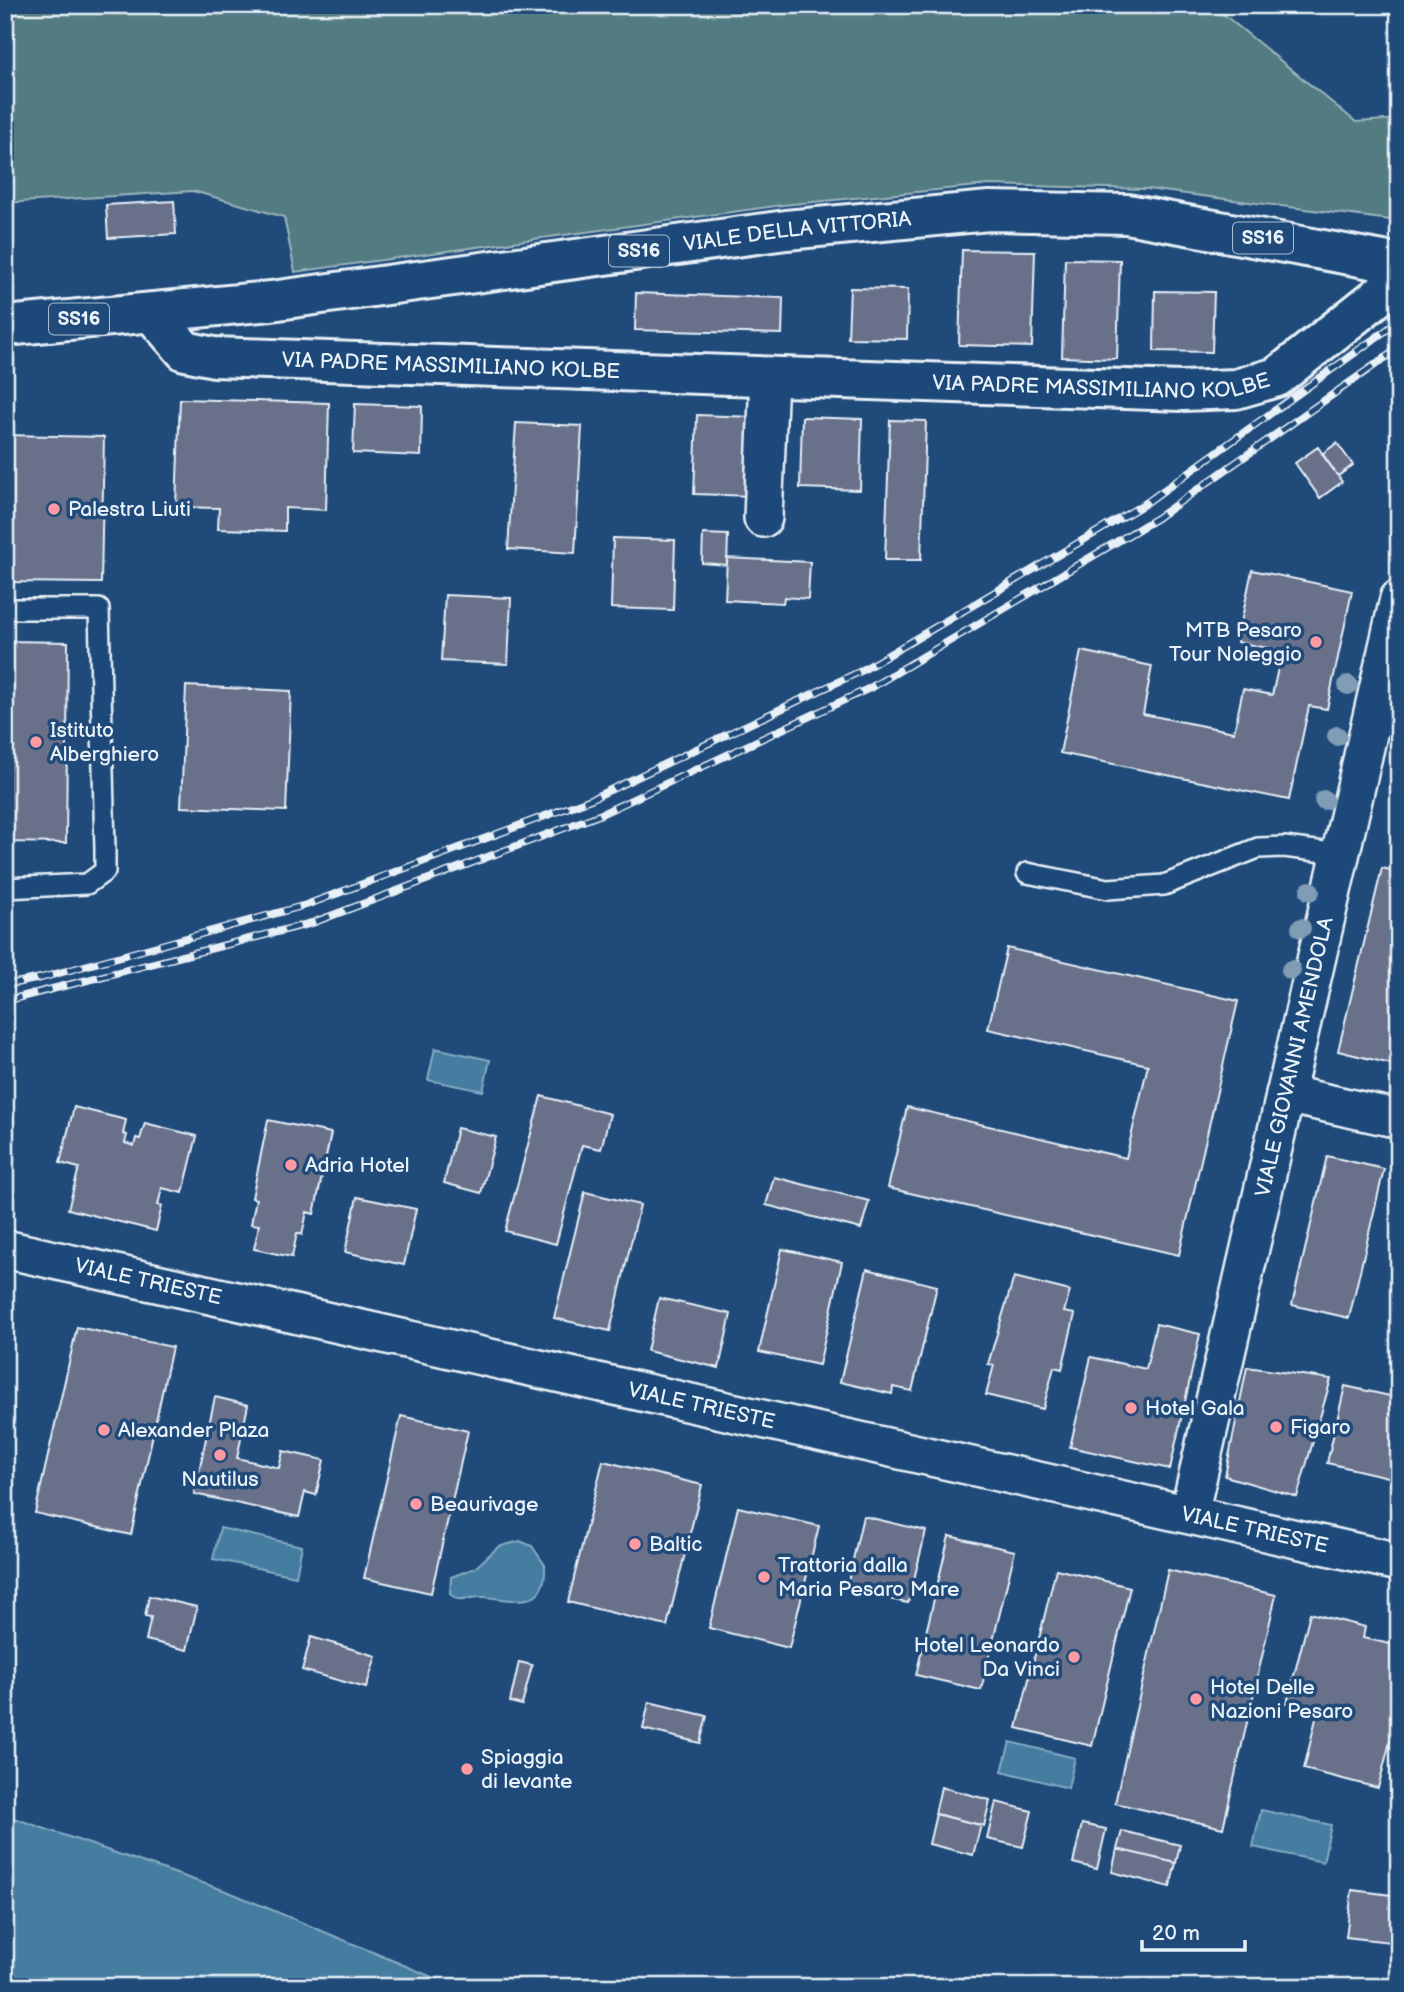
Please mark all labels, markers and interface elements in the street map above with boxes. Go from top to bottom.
street label: VIALE DELLA VITTORIA [682,206,912,257]
road number: SS16 [1233,222,1293,254]
road number: SS16 [609,235,669,266]
road number: SS16 [49,304,109,334]
street label: VIA PADRE MASSIMILIANO KOLBE [281,347,621,384]
street label: VIA PADRE MASSIMILIANO KOLBE [932,367,1273,404]
place label: Palestra Liuti [68,497,191,522]
marker: Palestra Liuti [46,501,62,517]
place label: MTB Pesaro Tour Noleggio [1169,618,1302,667]
marker: MTB Pesaro Tour Noleggio [1308,634,1324,650]
place label: Istituto Alberghiero [50,718,159,767]
marker: Istituto Alberghiero [28,734,44,750]
street label: VIALE GIOVANNI AMENDOLA [1250,914,1338,1199]
place label: Adria Hotel [305,1153,409,1178]
marker: Adria Hotel [283,1157,299,1173]
street label: VIALE TRIESTE [72,1253,224,1310]
street label: VIALE TRIESTE [626,1377,778,1434]
place label: Hotel Gala [1145,1396,1245,1421]
marker: Hotel Gala [1123,1400,1139,1416]
place label: Figaro [1290,1415,1351,1440]
place label: Alexander Plaza [118,1418,269,1443]
marker: Figaro [1268,1419,1284,1435]
marker: Alexander Plaza [96,1422,112,1438]
marker: Nautilus [212,1447,228,1463]
place label: Nautilus [181,1467,259,1492]
place label: Beaurivage [430,1492,539,1517]
marker: Beaurivage [408,1496,424,1512]
street label: VIALE TRIESTE [1179,1501,1331,1558]
place label: Baltic [649,1532,703,1557]
marker: Baltic [627,1536,643,1552]
place label: Trattoria dalla Maria Pesaro Mare [778,1553,960,1602]
marker: Trattoria dalla Maria Pesaro Mare [756,1569,772,1585]
place label: Hotel Leonardo Da Vinci [914,1633,1060,1682]
marker: Hotel Leonardo Da Vinci [1066,1649,1082,1665]
place label: Hotel Delle Nazioni Pesaro [1210,1675,1353,1724]
marker: Hotel Delle Nazioni Pesaro [1188,1691,1204,1707]
place label: Spiaggia di levante [481,1745,572,1794]
marker: Spiaggia di levante [459,1761,475,1777]
scale bar [1142,1908,1245,1952]
text: 20 m [1152,1921,1200,1946]

